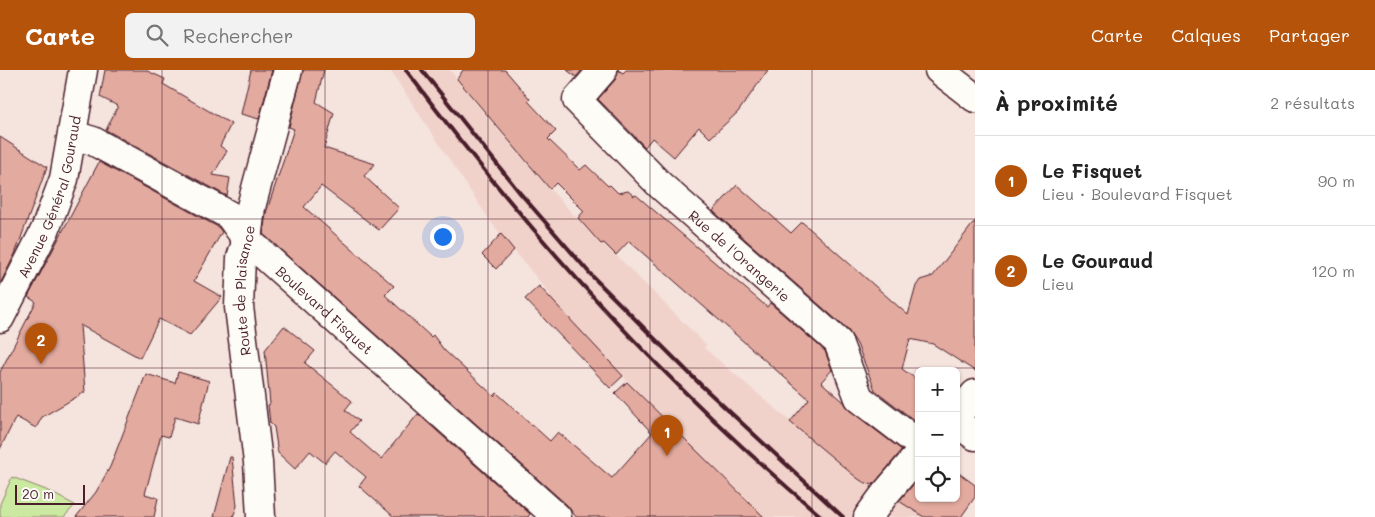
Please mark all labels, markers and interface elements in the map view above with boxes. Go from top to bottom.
search box [125,13,475,58]
text: Carte [25,20,95,51]
icon: search [143,21,171,49]
text: Rechercher [183,23,293,48]
text: Carte [1091,23,1143,47]
text: Calques [1171,23,1241,47]
text: Partager [1269,23,1350,47]
text: À proximité [995,89,1118,116]
text: 2 résultats [1270,92,1355,113]
street label: Avenue Général Gouraud [13,114,84,281]
text: Le Fisquet [1042,158,1142,183]
text: 1 [1007,170,1015,191]
text: 90 m [1318,170,1355,191]
text: Lieu · Boulevard Fisquet [1042,183,1233,204]
street label: Rue de l'Orangerie [685,205,795,306]
street label: Route de Plaisance [229,224,258,357]
your location [430,224,456,250]
text: Le Gouraud [1042,248,1153,273]
text: 2 [1007,260,1015,281]
text: 120 m [1311,260,1355,281]
street label: Boulevard Fisquet [272,261,377,358]
text: Lieu [1042,273,1074,294]
pin: 2 [25,323,57,364]
map controls [915,367,960,502]
button: + [915,367,960,412]
button: − [915,412,960,457]
pin: 1 [651,415,683,456]
button: locate [915,457,960,502]
scale bar [15,482,85,505]
text: 20 m [22,484,54,503]

